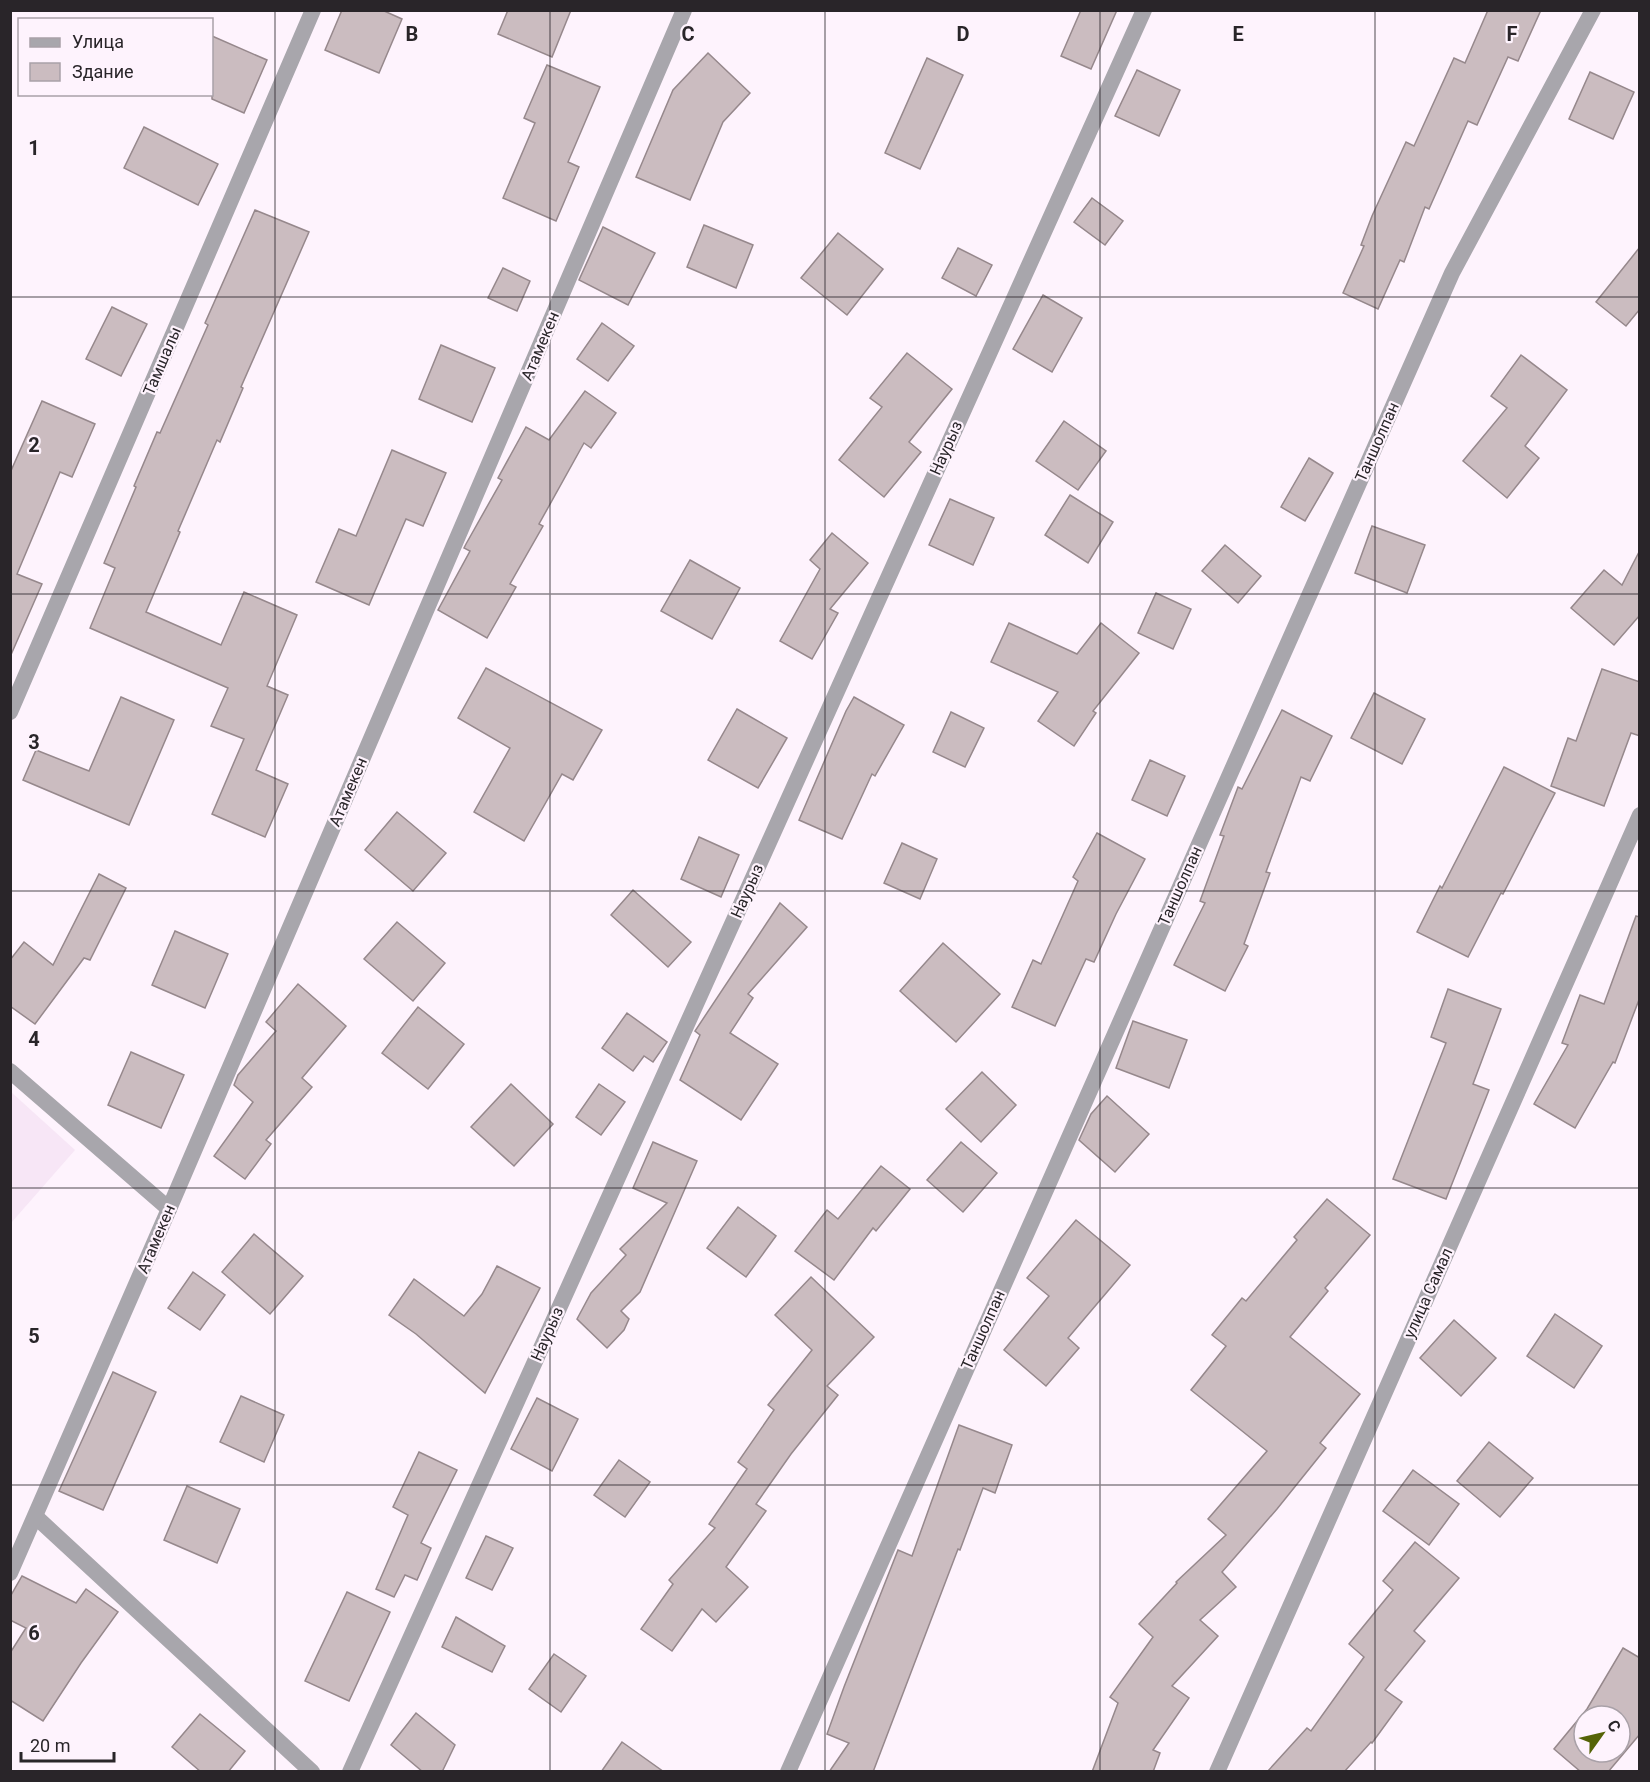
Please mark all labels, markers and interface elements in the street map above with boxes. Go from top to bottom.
legend [18,18,213,96]
text: B [406,22,418,46]
text: C [681,22,695,46]
text: D [957,22,970,46]
text: E [1232,22,1244,46]
text: F [1507,22,1518,46]
text: Улица [72,31,124,52]
text: Здание [72,61,134,82]
text: 1 [28,136,40,160]
street label: Атамекен [517,309,563,383]
street label: Тамшалы [139,324,185,398]
street label: Таншолпан [1351,399,1403,485]
street label: Наурыз [926,418,966,478]
text: 2 [28,433,40,457]
text: 3 [28,730,40,754]
street label: Атамекен [325,755,371,829]
street label: Таншолпан [1154,843,1206,929]
street label: Наурыз [727,861,767,921]
text: 4 [28,1027,40,1051]
street label: Атамекен [133,1202,179,1276]
street label: улица Самал [1400,1245,1456,1341]
street label: Таншолпан [957,1287,1009,1373]
street label: Наурыз [527,1304,567,1364]
text: 5 [28,1324,40,1348]
text: 6 [28,1621,40,1645]
north arrow [1572,1704,1632,1764]
text: С [1603,1716,1625,1736]
scale bar [21,1725,114,1763]
text: 20 m [30,1735,70,1756]

